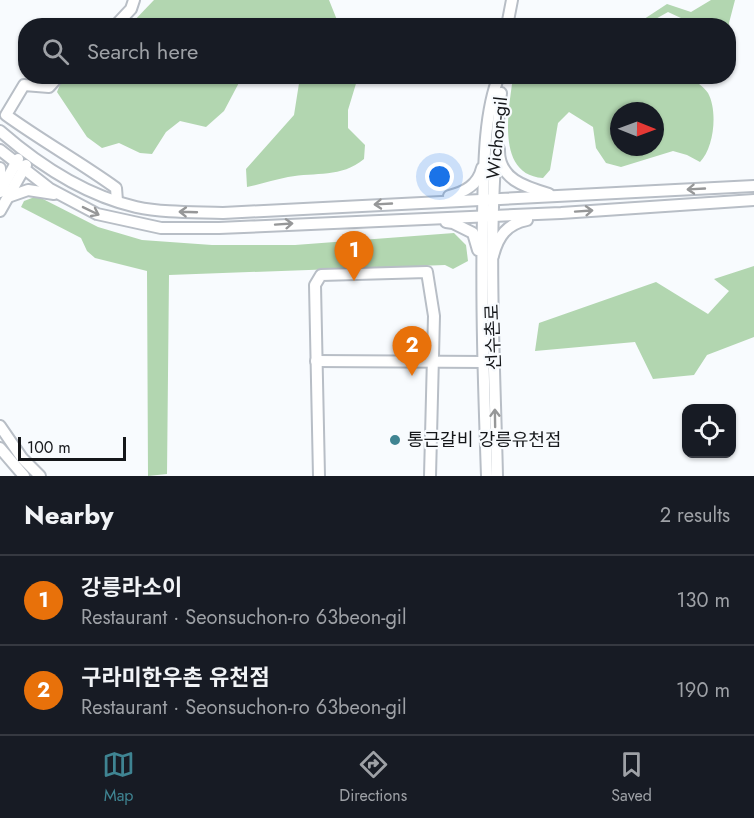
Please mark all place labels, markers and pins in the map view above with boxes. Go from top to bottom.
pin: 1 [334,232,374,281]
pin: 2 [392,326,432,376]
place label: 통근갈비 강릉유천점 [407,427,561,453]
marker: 통근갈비 강릉유천점 [388,433,402,447]

